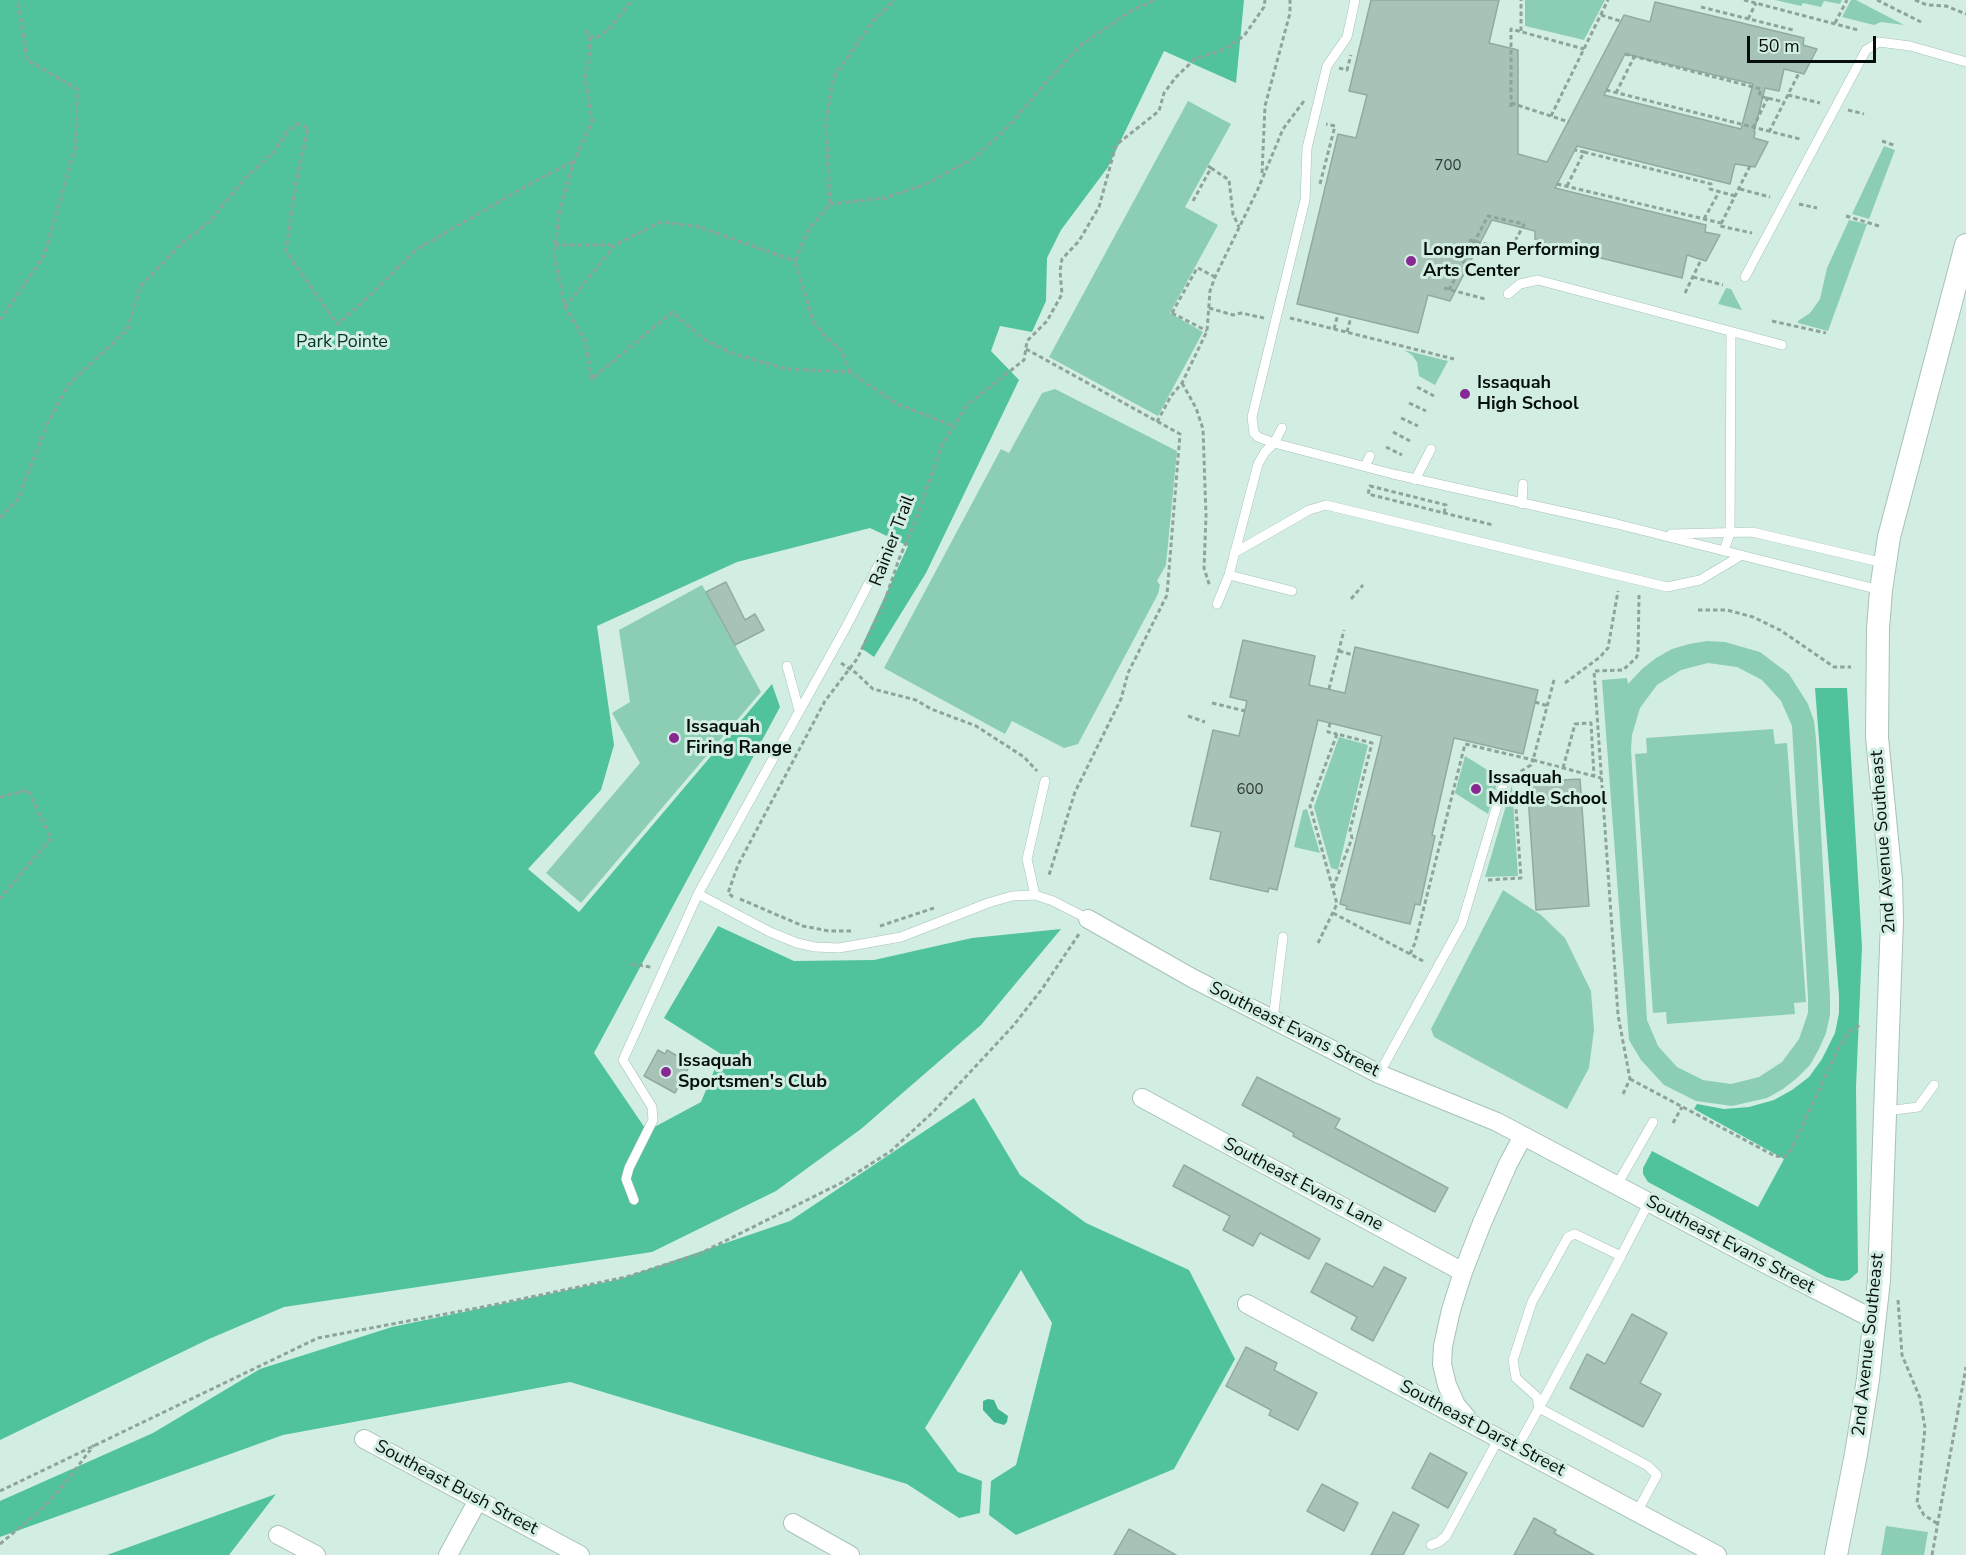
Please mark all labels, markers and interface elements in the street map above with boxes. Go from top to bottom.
scale bar [1750,24,1879,62]
text: 50 m [1758,34,1800,58]
house number: 700 [1435,157,1461,175]
place label: Longman Performing Arts Center [1423,240,1600,282]
marker: Longman Performing Arts Center [1404,254,1418,268]
park label: Park Pointe [296,332,388,354]
place label: Issaquah High School [1477,373,1579,416]
marker: Issaquah High School [1458,387,1472,401]
street label: Rainier Trail [866,492,920,590]
place label: Issaquah Firing Range [686,717,792,760]
marker: Issaquah Firing Range [667,731,681,745]
street label: 2nd Avenue Southeast [1867,750,1901,934]
place label: Issaquah Middle School [1488,768,1607,810]
house number: 600 [1237,781,1263,799]
marker: Issaquah Middle School [1469,782,1483,796]
street label: Southeast Evans Street [1205,978,1383,1082]
place label: Issaquah Sportsmen's Club [678,1051,827,1094]
marker: Issaquah Sportsmen's Club [659,1065,673,1079]
street label: Southeast Evans Lane [1219,1134,1387,1236]
street label: Southeast Evans Street [1642,1191,1818,1299]
street label: 2nd Avenue Southeast [1849,1253,1889,1437]
street label: Southeast Darst Street [1396,1376,1568,1482]
street label: Southeast Bush Street [371,1436,541,1540]

